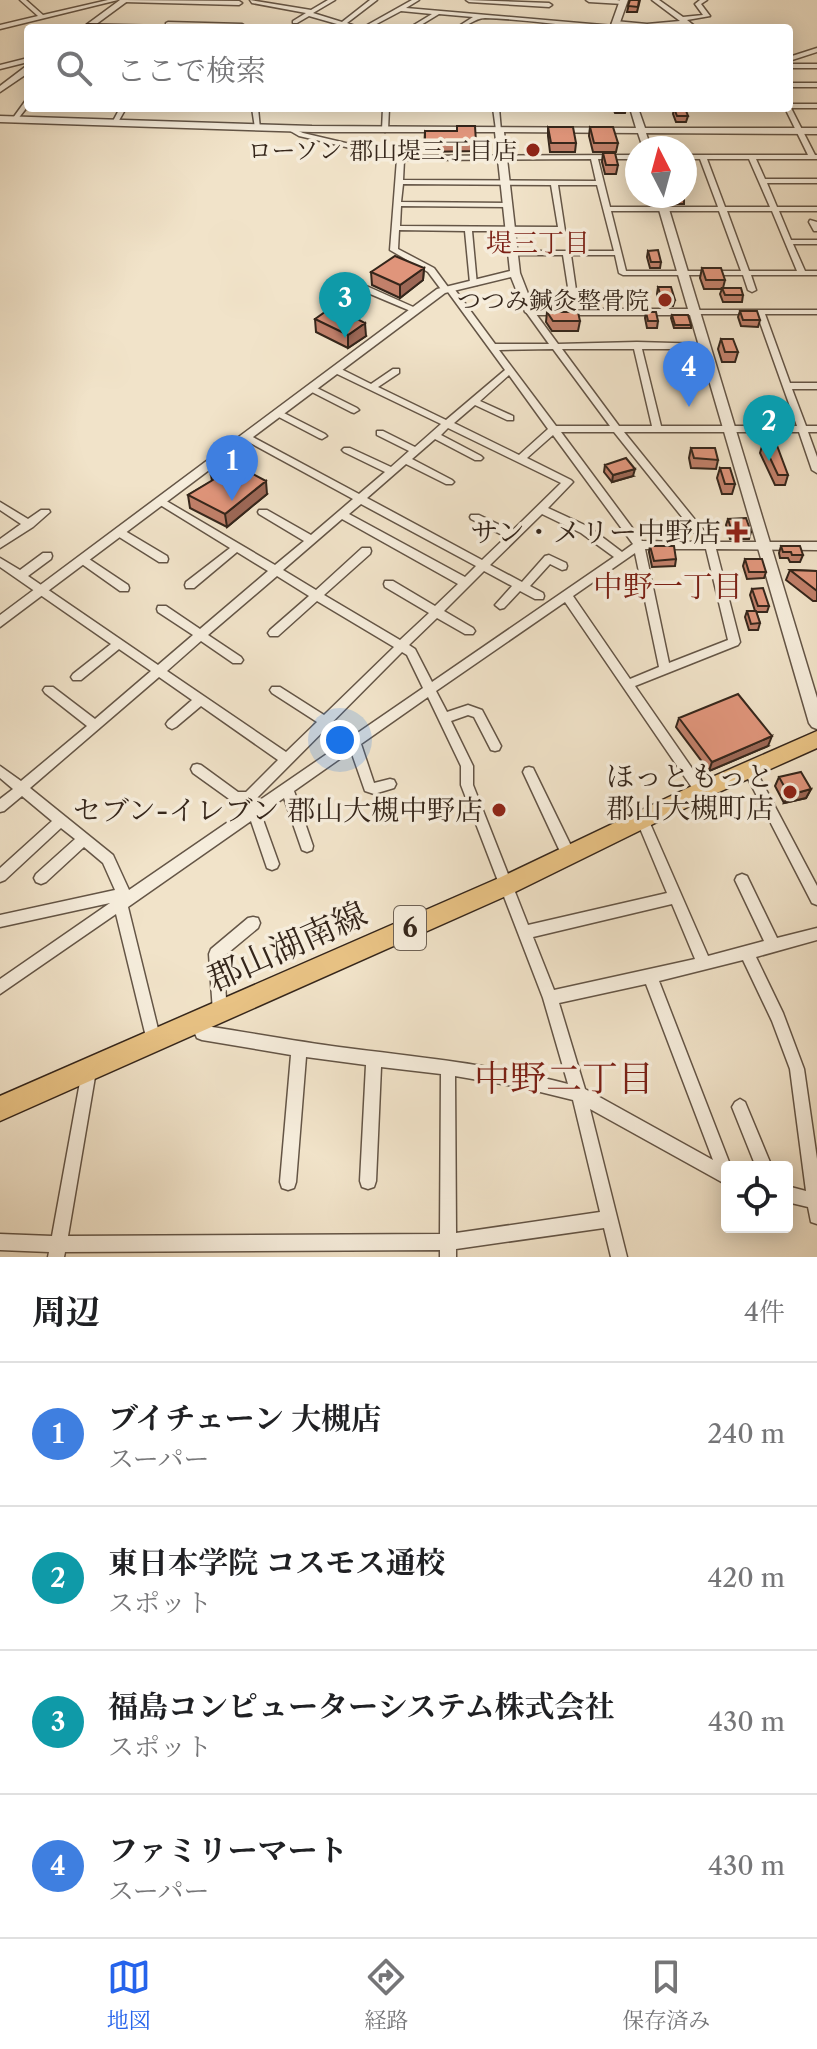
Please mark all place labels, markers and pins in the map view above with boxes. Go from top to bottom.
place label: ローソン 郡山堤三丁目店 [248,136,517,165]
marker: ローソン 郡山堤三丁目店 [524,141,542,159]
pin: 3 [319,272,371,338]
place label: つつみ鍼灸整骨院 [457,286,649,315]
marker: つつみ鍼灸整骨院 [656,291,674,309]
pin: 4 [663,341,715,407]
pin: 2 [743,395,795,461]
pin: 1 [206,435,258,501]
place label: サン・メリー中野店 [470,515,721,549]
marker: サン・メリー中野店 [728,523,746,541]
place label: ほっともっと 郡山大槻町店 [606,759,774,825]
marker: ほっともっと 郡山大槻町店 [781,783,799,801]
place label: セブン-イレブン 郡山大槻中野店 [73,793,483,827]
marker: セブン-イレブン 郡山大槻中野店 [490,801,508,819]

